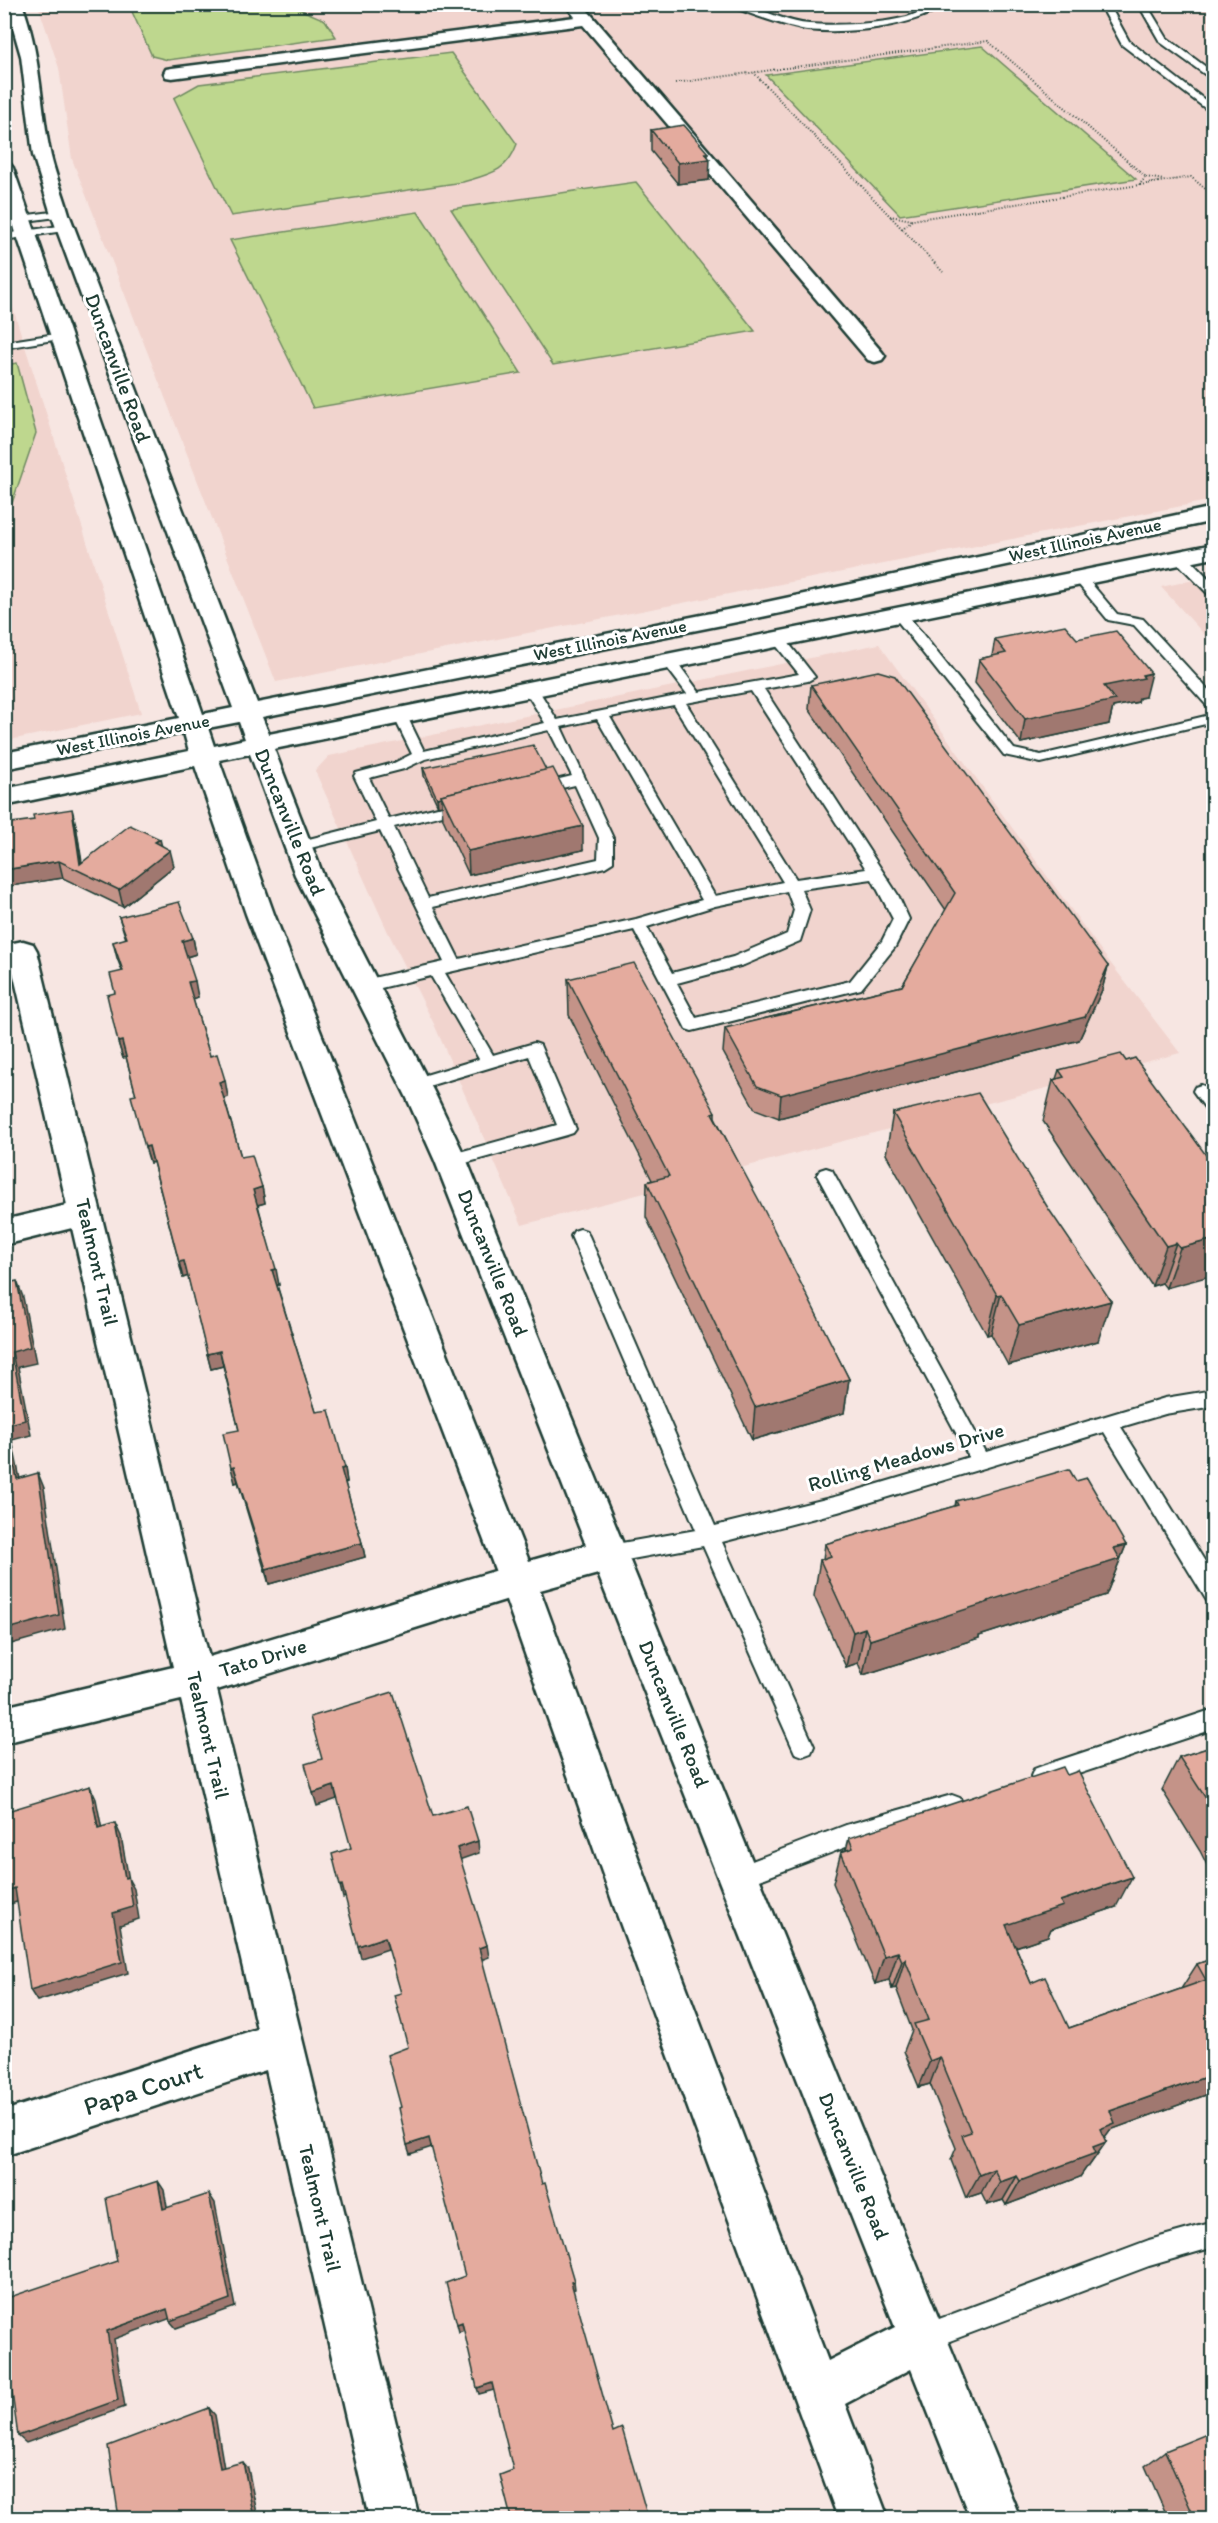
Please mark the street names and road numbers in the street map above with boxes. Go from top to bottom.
street label: Duncanville Road [80,290,157,446]
street label: West Illinois Avenue [1007,513,1163,567]
street label: West Illinois Avenue [532,614,688,666]
street label: West Illinois Avenue [55,709,211,761]
street label: Duncanville Road [250,744,332,900]
street label: Duncanville Road [453,1185,535,1341]
street label: Tealmont Trail [71,1196,124,1328]
street label: Rolling Meadows Drive [805,1417,1007,1496]
street label: Tato Drive [216,1632,310,1683]
street label: Duncanville Road [634,1636,716,1792]
street label: Tealmont Trail [182,1669,235,1801]
street label: Papa Court [79,2054,207,2122]
street label: Duncanville Road [814,2088,896,2244]
street label: Tealmont Trail [294,2142,347,2274]

